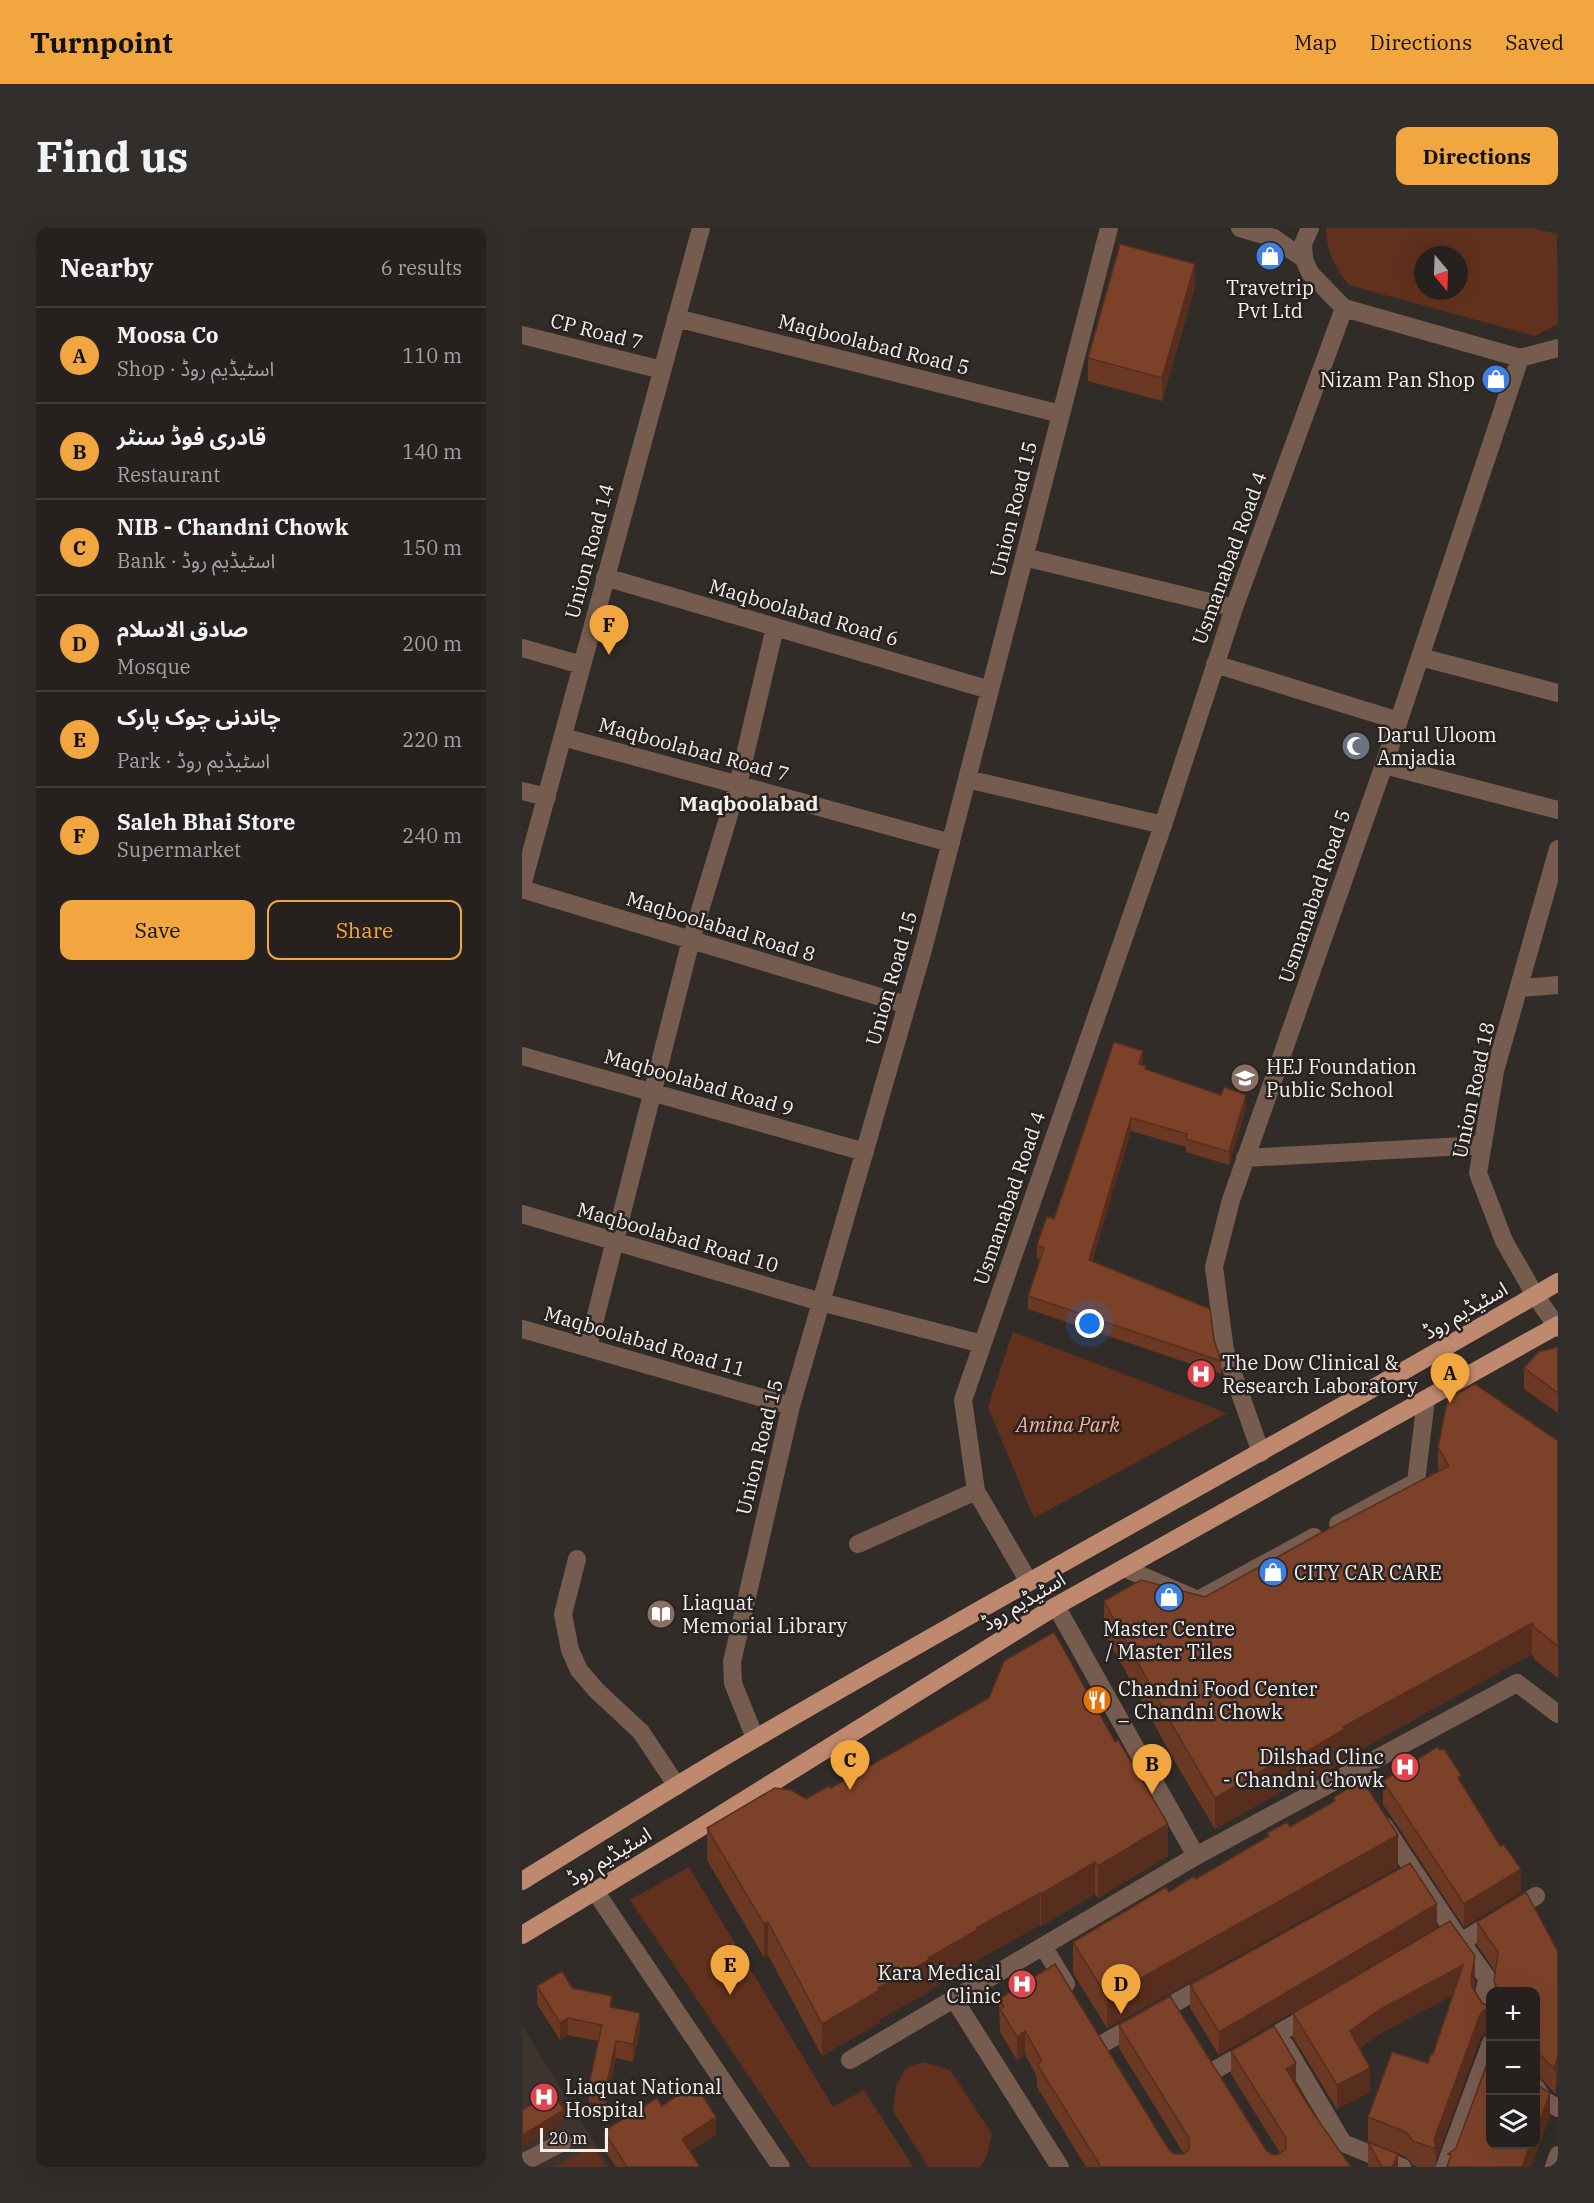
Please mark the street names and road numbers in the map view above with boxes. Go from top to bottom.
street label: CP Road 7 [548,306,646,356]
street label: Maqboolabad Road 5 [776,307,972,381]
street label: Union Road 15 [983,438,1043,580]
street label: Usmanabad Road 4 [1185,468,1273,648]
street label: Union Road 14 [558,480,620,622]
street label: Maqboolabad Road 6 [706,572,902,652]
street label: Maqboolabad Road 7 [596,711,792,787]
street label: Usmanabad Road 5 [1272,806,1356,986]
street label: Maqboolabad Road 8 [623,884,819,968]
street label: Union Road 15 [859,908,923,1048]
street label: Union Road 18 [1445,1019,1501,1161]
street label: Maqboolabad Road 9 [601,1042,797,1122]
street label: Usmanabad Road 4 [967,1108,1051,1288]
street label: Maqboolabad Road 10 [574,1195,782,1279]
street label: اسٹیڈیم روڈ [1418,1275,1513,1347]
street label: Maqboolabad Road 11 [541,1299,749,1383]
street label: Union Road 15 [729,1376,789,1518]
street label: اسٹیڈیم روڈ [976,1565,1071,1638]
street label: اسٹیڈیم روڈ [562,1820,657,1893]

